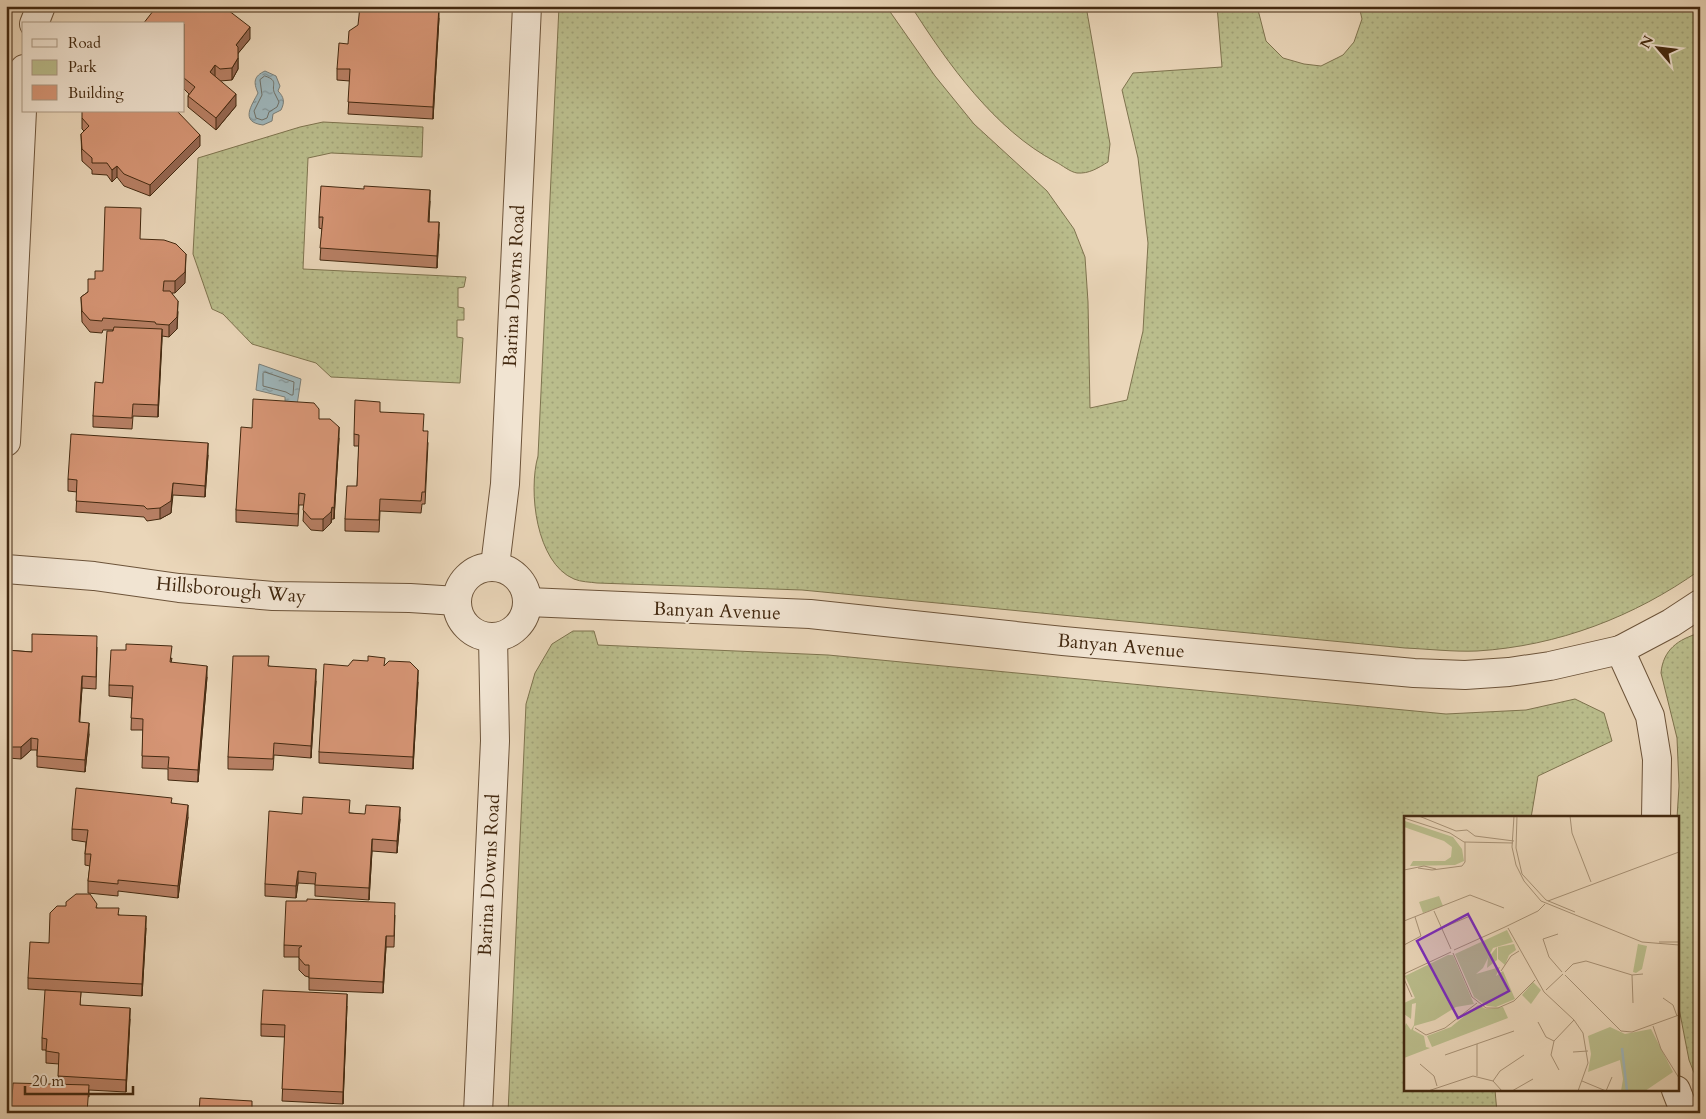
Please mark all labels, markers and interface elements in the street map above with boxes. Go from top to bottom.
legend [22,22,185,112]
north arrow [1634,22,1684,72]
text: N [1636,32,1658,52]
text: Road [68,33,101,53]
text: Park [68,57,97,77]
text: Building [68,83,124,103]
street label: Barina Downs Road [497,204,531,368]
street label: Hillsborough Way [155,570,307,610]
street label: Banyan Avenue [653,596,781,626]
street label: Banyan Avenue [1056,627,1186,665]
street label: Barina Downs Road [472,793,506,957]
inset map [1404,816,1678,1092]
scale bar [25,1064,132,1096]
text: 20 m [32,1071,64,1091]

